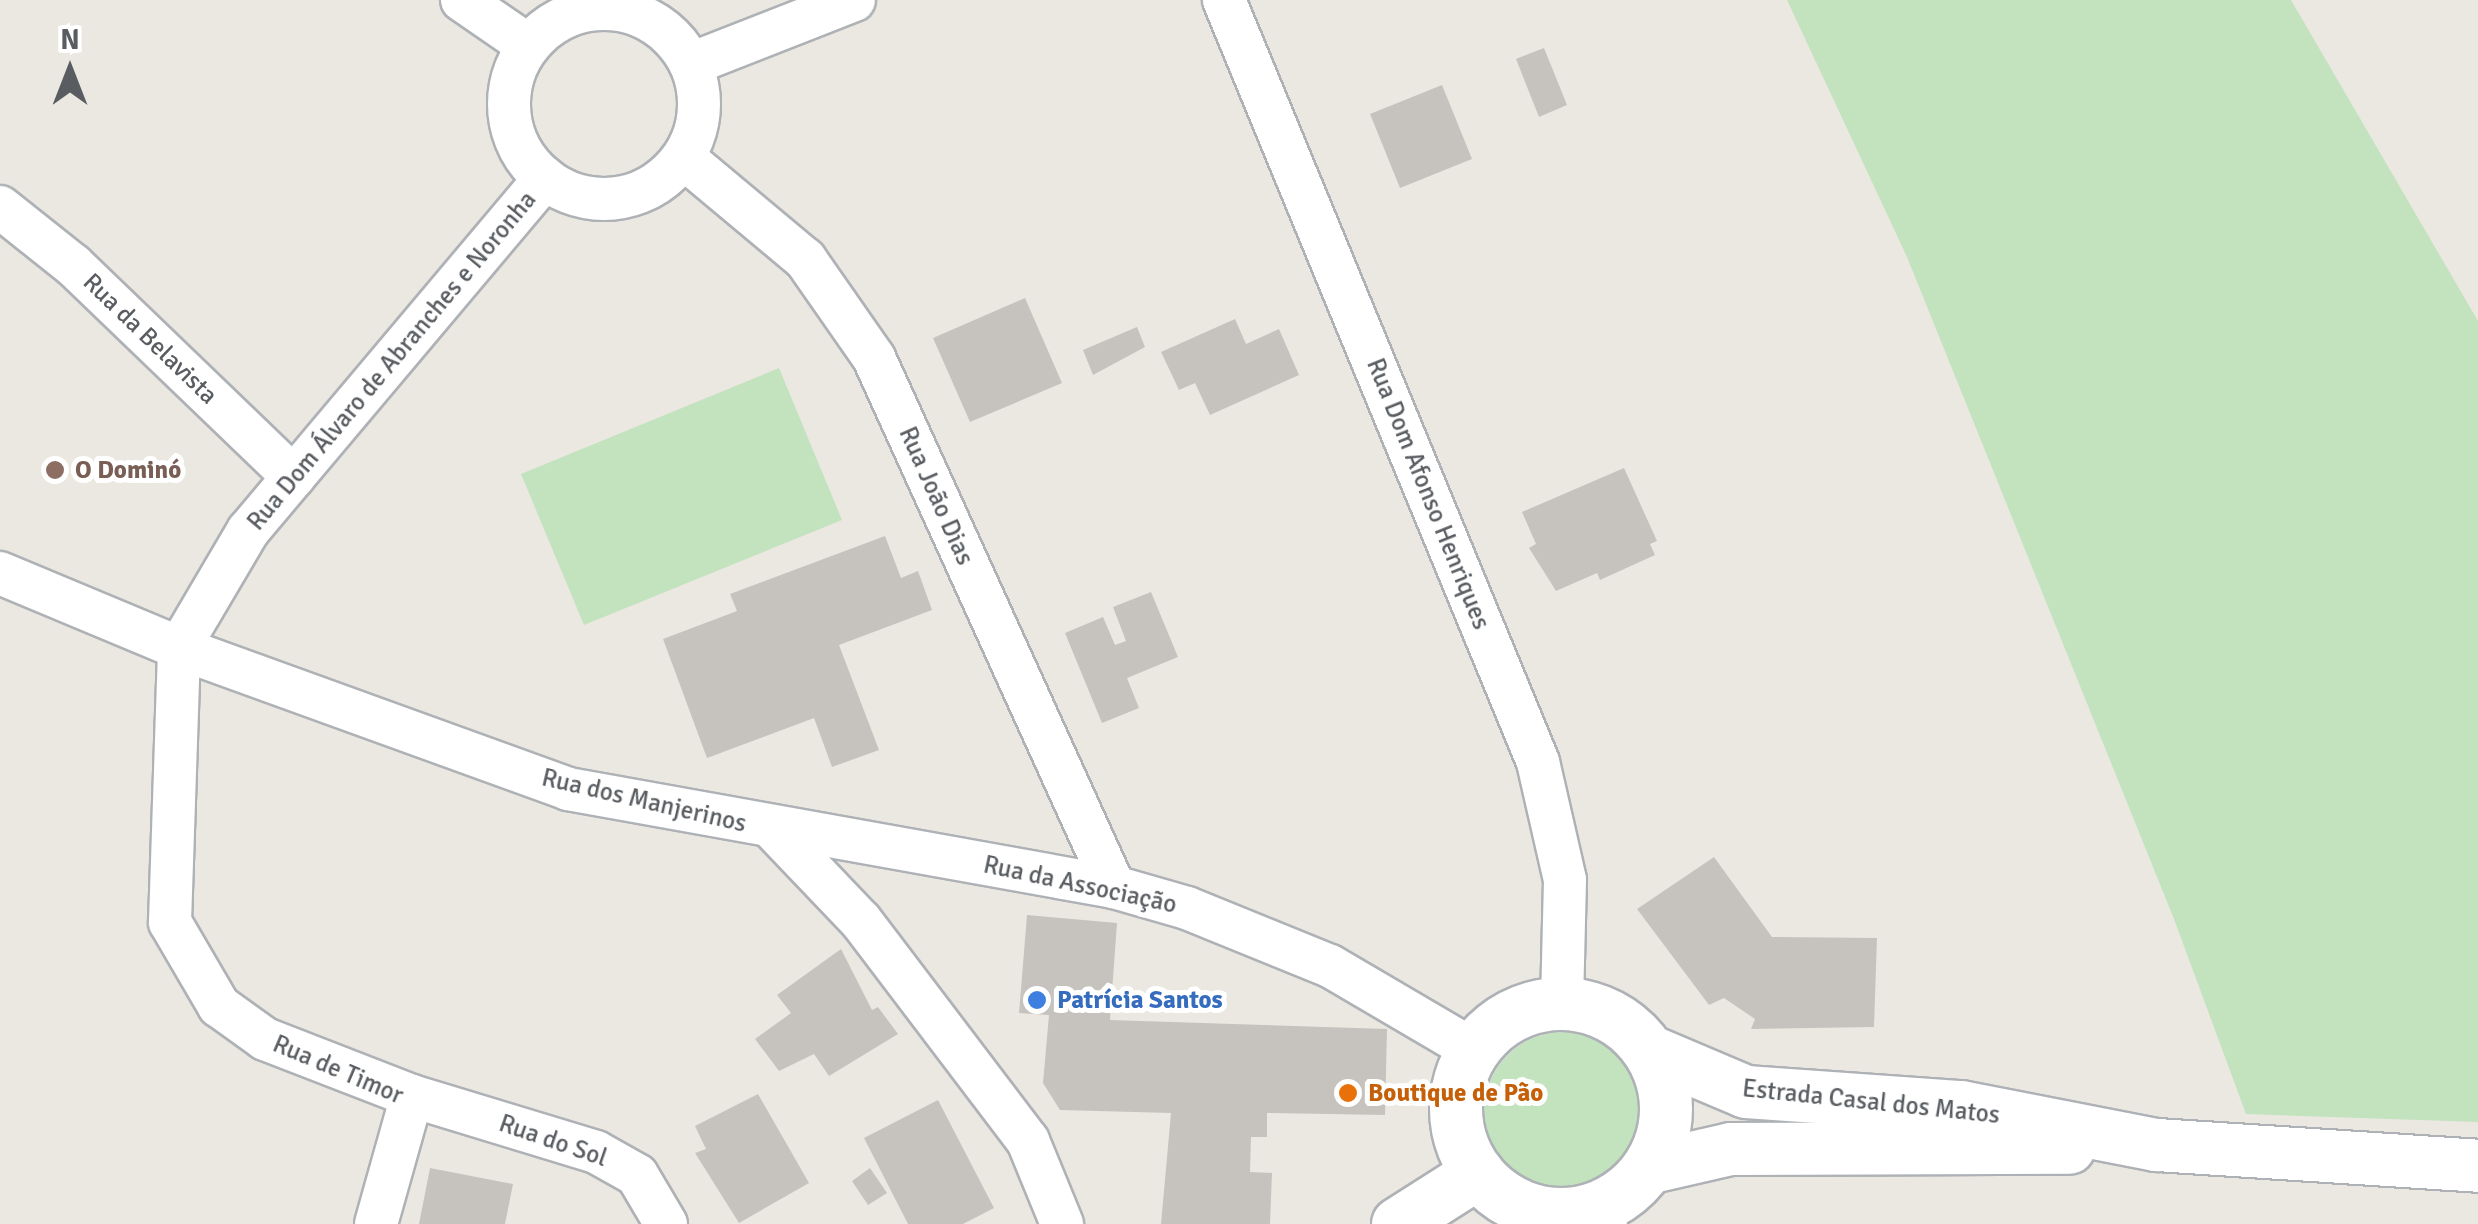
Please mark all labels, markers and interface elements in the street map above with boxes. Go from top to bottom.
north arrow [20,20,120,120]
text: N [60,23,80,57]
street label: Rua Dom Álvaro de Abranches e Noronha [241,185,543,537]
street label: Rua da Belavista [77,267,223,411]
street label: Rua Dom Afonso Henriques [1360,354,1496,634]
street label: Rua João Dias [892,422,980,570]
place label: O Dominó [75,455,181,485]
marker: O Dominó [44,459,66,481]
street label: Rua dos Manjerinos [539,763,749,839]
street label: Rua da Associação [981,850,1179,920]
place label: Patrícia Santos [1057,985,1223,1015]
marker: Patrícia Santos [1026,989,1048,1011]
street label: Rua de Timor [268,1029,408,1111]
street label: Estrada Casal dos Matos [1741,1074,2001,1130]
place label: Boutique de Pão [1368,1078,1543,1108]
marker: Boutique de Pão [1337,1082,1359,1104]
street label: Rua do Sol [495,1109,611,1173]

